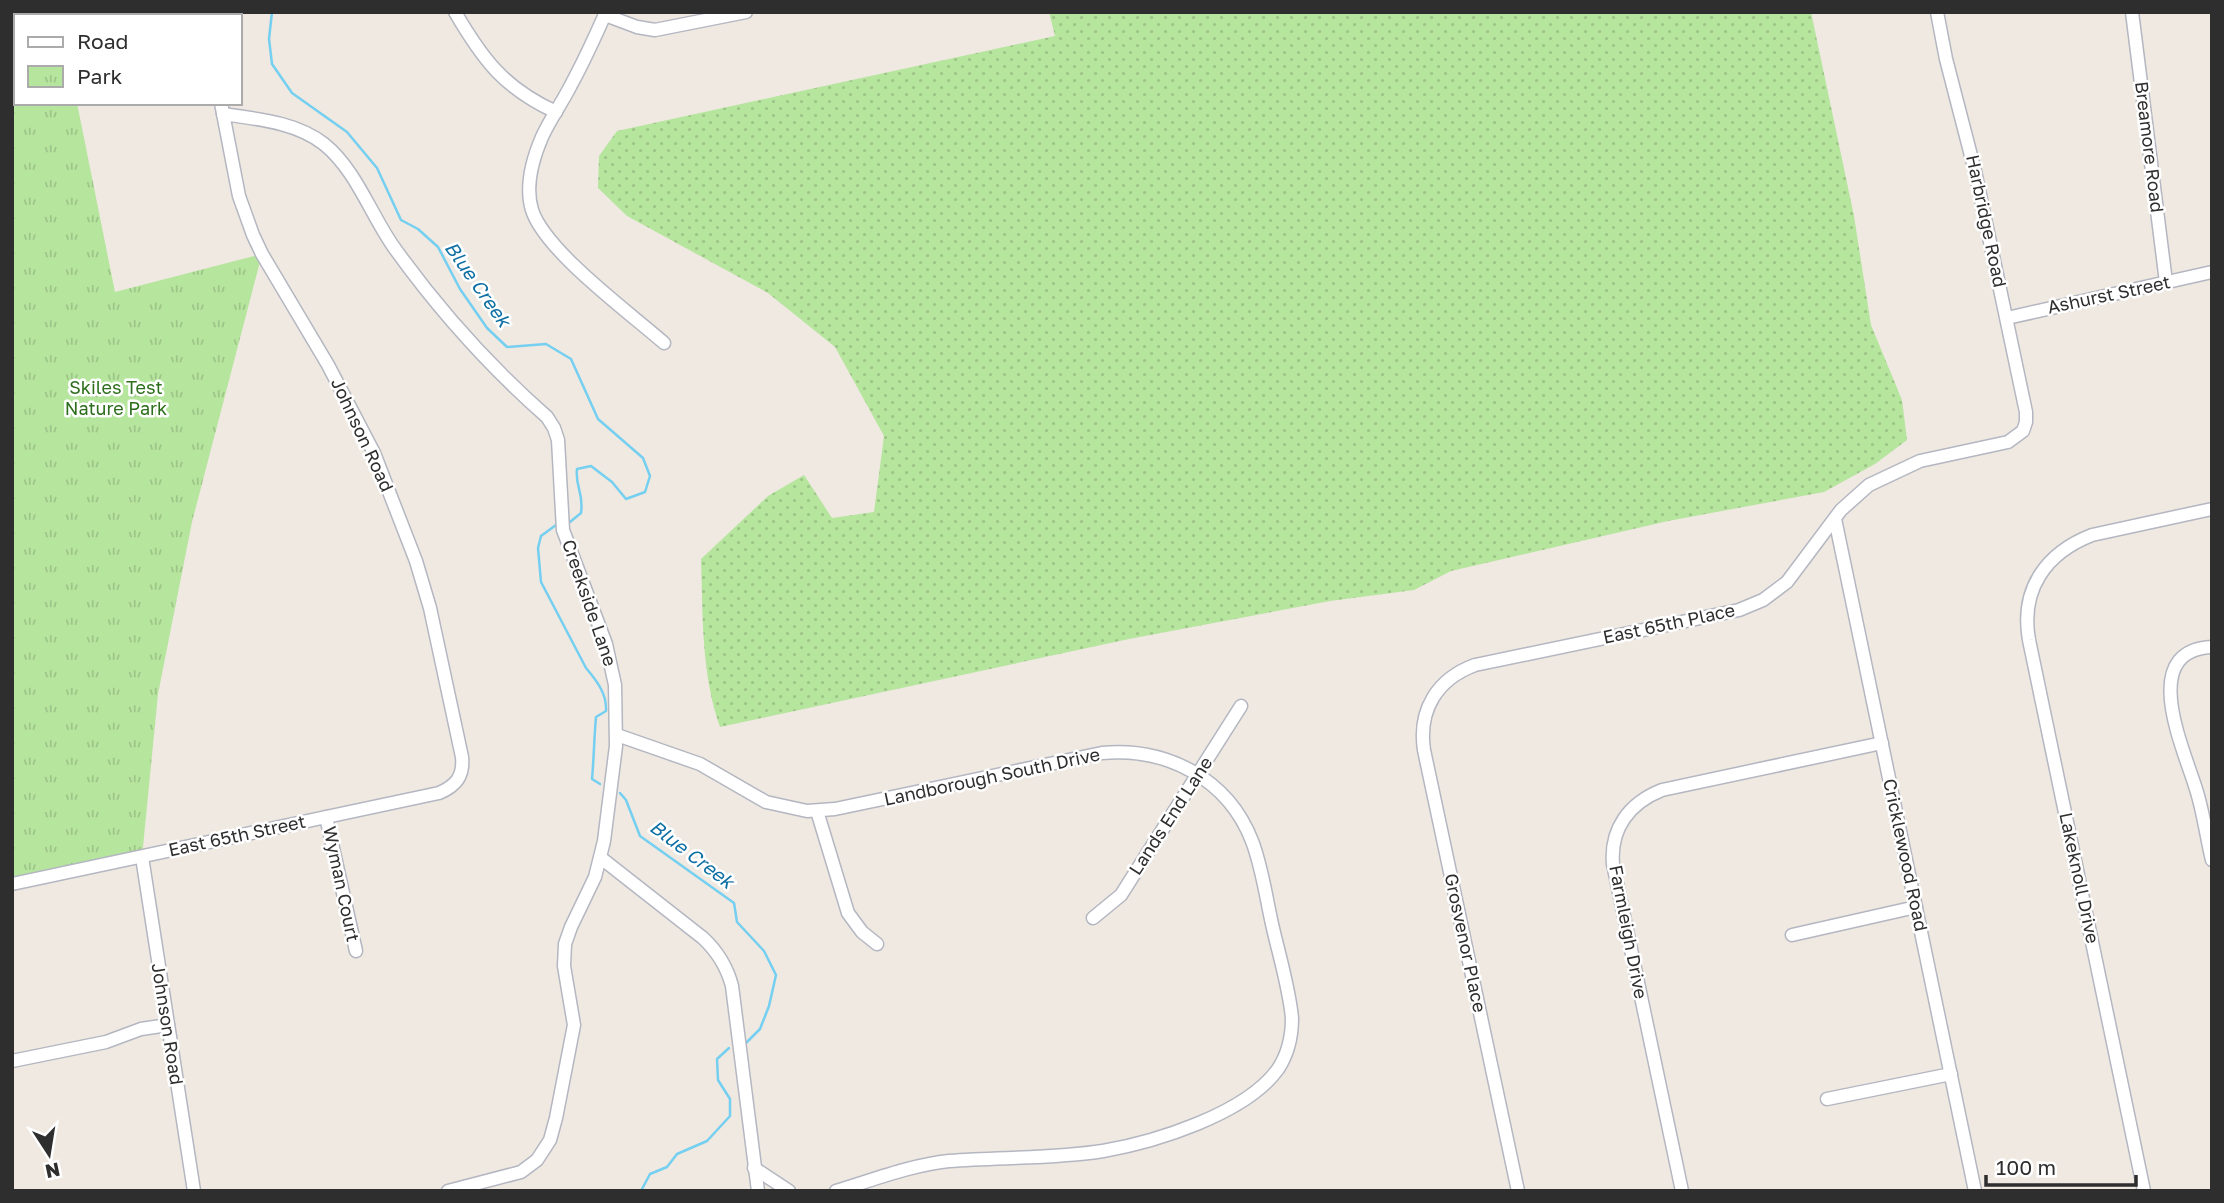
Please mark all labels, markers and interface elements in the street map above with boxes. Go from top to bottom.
legend [14,14,242,105]
text: Road [77,28,128,54]
text: Park [77,63,123,89]
street label: Breamore Road [2131,80,2169,214]
street label: Harbridge Road [1962,152,2012,289]
water label: Blue Creek [441,237,518,333]
street label: Ashurst Street [2045,270,2172,318]
street label: Johnson Road [327,374,399,495]
park label: Skiles Test Nature Park [65,376,167,419]
street label: Creekside Lane [558,536,622,669]
street label: East 65th Place [1601,598,1737,648]
street label: Landborough South Drive [882,742,1102,810]
street label: Lands End Lane [1124,752,1217,879]
street label: Cricklewood Road [1879,776,1933,933]
street label: East 65th Street [166,810,307,860]
street label: Lakeknoll Drive [2055,810,2105,945]
water label: Blue Creek [646,815,741,894]
street label: Wyman Court [319,824,365,944]
street label: Farmleigh Drive [1605,863,1653,1000]
street label: Grosvenor Place [1441,871,1491,1014]
street label: Johnson Road [148,961,188,1086]
north arrow [14,1119,84,1189]
scale bar [1986,1144,2136,1188]
text: 100 m [1996,1154,2056,1180]
text: N [43,1158,62,1184]

